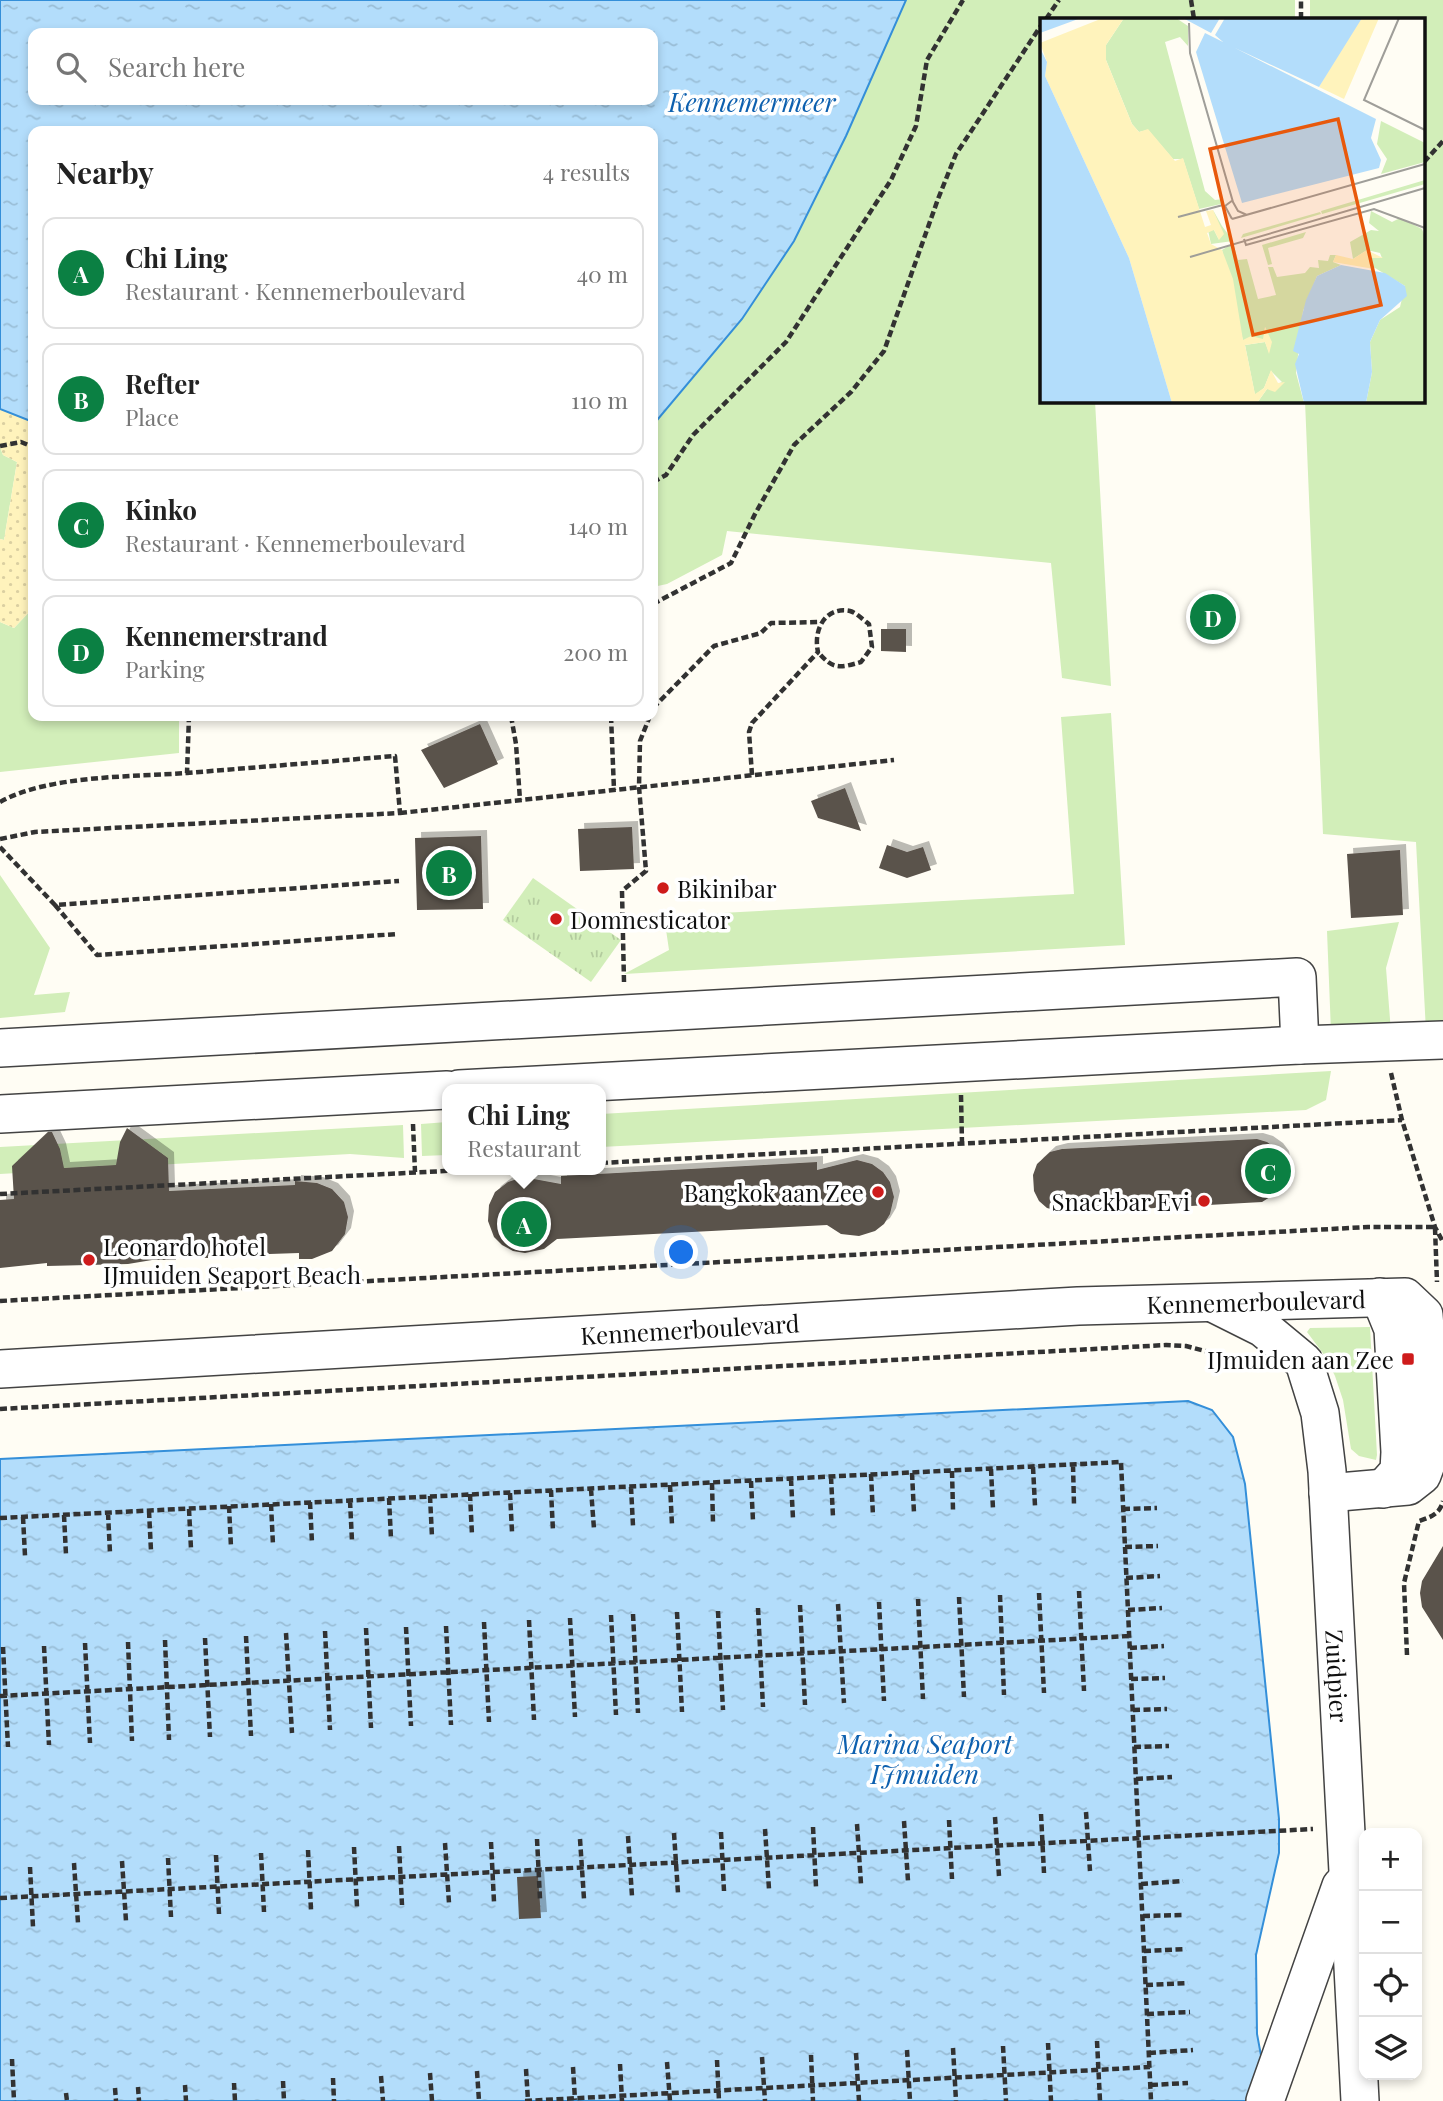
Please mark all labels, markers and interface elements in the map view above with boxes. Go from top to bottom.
inset map [1040,18,1426,402]
search box [28,28,658,105]
icon: search [52,48,90,86]
text: Search here [108,49,245,84]
water label: Kennemermeer [667,84,837,119]
text: Nearby [56,152,154,192]
text: 4 results [543,156,630,187]
text: Chi Ling [125,240,228,275]
text: A [73,258,89,289]
text: 40 m [577,258,628,289]
text: Restaurant · Kennemerboulevard [125,275,466,306]
text: Refter [125,366,199,401]
text: B [73,384,89,415]
text: 110 m [571,384,628,415]
text: Place [125,401,179,432]
text: Kinko [125,492,197,527]
text: C [73,510,89,541]
text: 140 m [568,510,628,541]
text: Restaurant · Kennemerboulevard [125,527,466,558]
pin: D [1190,591,1236,643]
text: Kennemerstrand [125,618,328,653]
text: D [72,636,90,667]
text: 200 m [563,636,628,667]
text: Parking [125,653,205,684]
pin: B [426,847,472,899]
place label: Bikinibar [677,872,777,904]
marker: Bikinibar [655,880,671,896]
place label: Domnesticator [570,903,731,935]
marker: Domnesticator [548,911,564,927]
popup [442,1084,606,1175]
text: Chi Ling [467,1097,570,1132]
text: Restaurant [467,1132,581,1163]
pin: C [1245,1145,1291,1197]
place label: Bangkok aan Zee [683,1176,864,1208]
marker: Bangkok aan Zee [870,1184,886,1200]
place label: Snackbar Evi [1052,1185,1190,1217]
marker: Snackbar Evi [1196,1193,1212,1209]
pin: A [501,1198,547,1250]
place label: Leonardo hotel IJmuiden Seaport Beach [103,1230,361,1290]
your location [664,1235,698,1269]
marker: Leonardo hotel IJmuiden Seaport Beach [81,1252,97,1268]
street label: Kennemerboulevard [1146,1282,1366,1320]
street label: Kennemerboulevard [579,1306,800,1351]
place label: IJmuiden aan Zee [1207,1343,1394,1375]
marker: IJmuiden aan Zee [1400,1351,1416,1367]
street label: Zuidpier [1319,1629,1356,1723]
water label: Marina Seaport IJmuiden [836,1726,1014,1791]
map controls [1359,1828,1422,2080]
button: + [1359,1828,1422,1891]
button: − [1359,1891,1422,1954]
button: locate [1359,1954,1422,2017]
button: layers [1359,2017,1422,2080]

